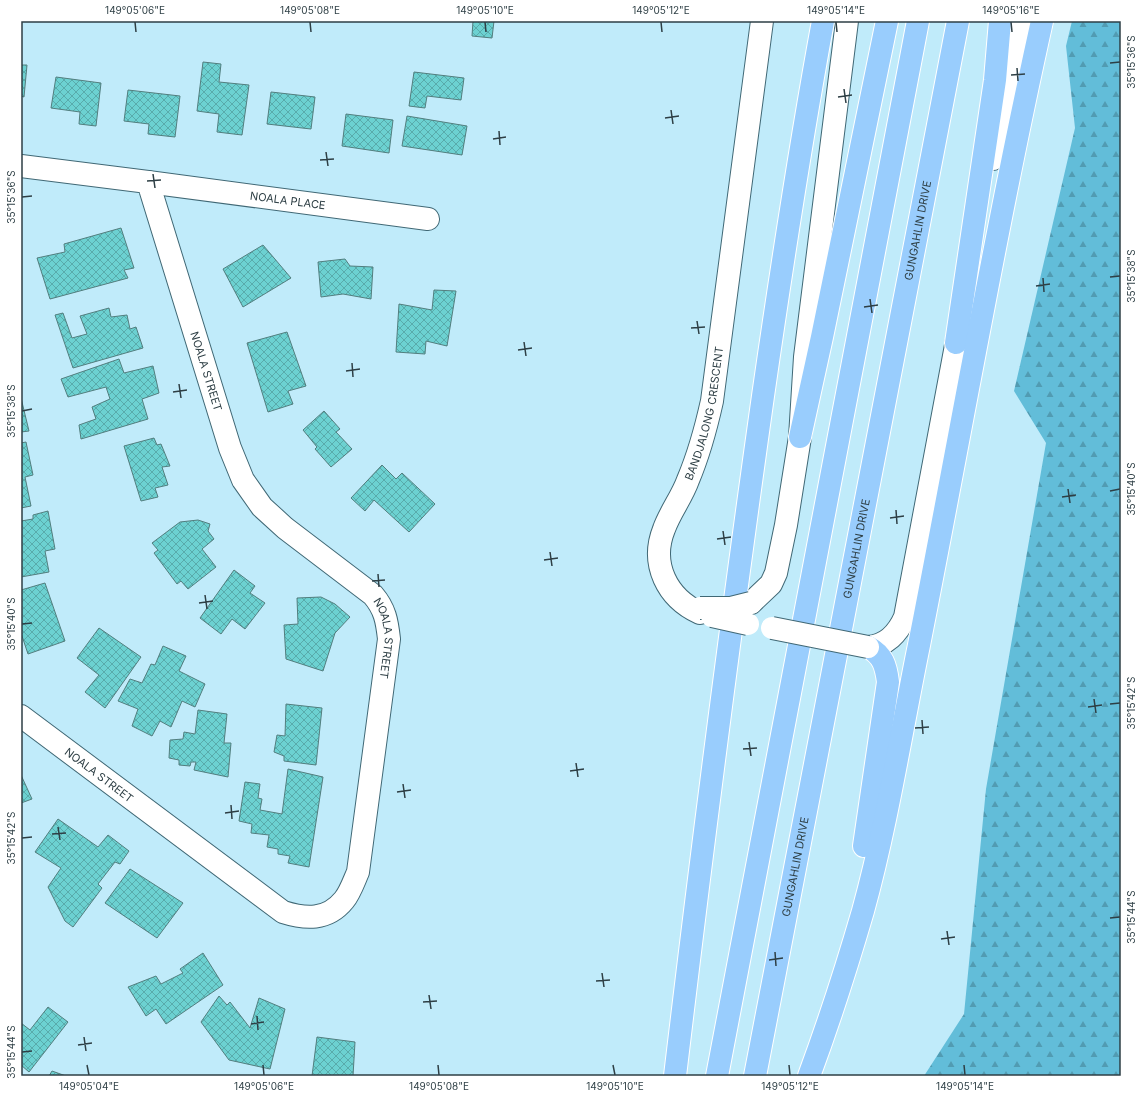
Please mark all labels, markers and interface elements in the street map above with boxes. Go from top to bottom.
text: 149°05'06"E [105,4,165,16]
text: 149°05'08"E [280,4,340,16]
text: 149°05'10"E [456,4,514,16]
text: 149°05'12"E [632,4,690,16]
text: 149°05'14"E [807,4,865,16]
text: 149°05'16"E [982,4,1040,16]
text: 35°15'36"S [1125,35,1137,89]
text: 35°15'36"S [5,170,17,224]
street label: GUNGAHLIN DRIVE [901,179,934,282]
street label: NOALA PLACE [249,189,326,212]
text: 35°15'38"S [1125,249,1137,303]
street label: NOALA STREET [187,330,225,413]
street label: BANDJALONG CRESCENT [682,345,726,482]
text: 35°15'38"S [5,384,17,438]
text: 35°15'40"S [1125,462,1137,516]
street label: GUNGAHLIN DRIVE [840,498,873,600]
street label: NOALA STREET [370,595,396,679]
text: 35°15'40"S [5,597,17,651]
text: 35°15'42"S [1125,677,1137,729]
street label: NOALA STREET [62,745,136,805]
text: 35°15'42"S [5,812,17,864]
street label: GUNGAHLIN DRIVE [779,816,812,918]
text: 35°15'44"S [1125,890,1137,944]
text: 35°15'44"S [5,1025,17,1079]
text: 149°05'04"E [59,1080,119,1092]
text: 149°05'06"E [234,1080,294,1092]
text: 149°05'08"E [409,1080,469,1092]
text: 149°05'10"E [586,1080,644,1092]
text: 149°05'12"E [761,1080,819,1092]
text: 149°05'14"E [936,1080,994,1092]

